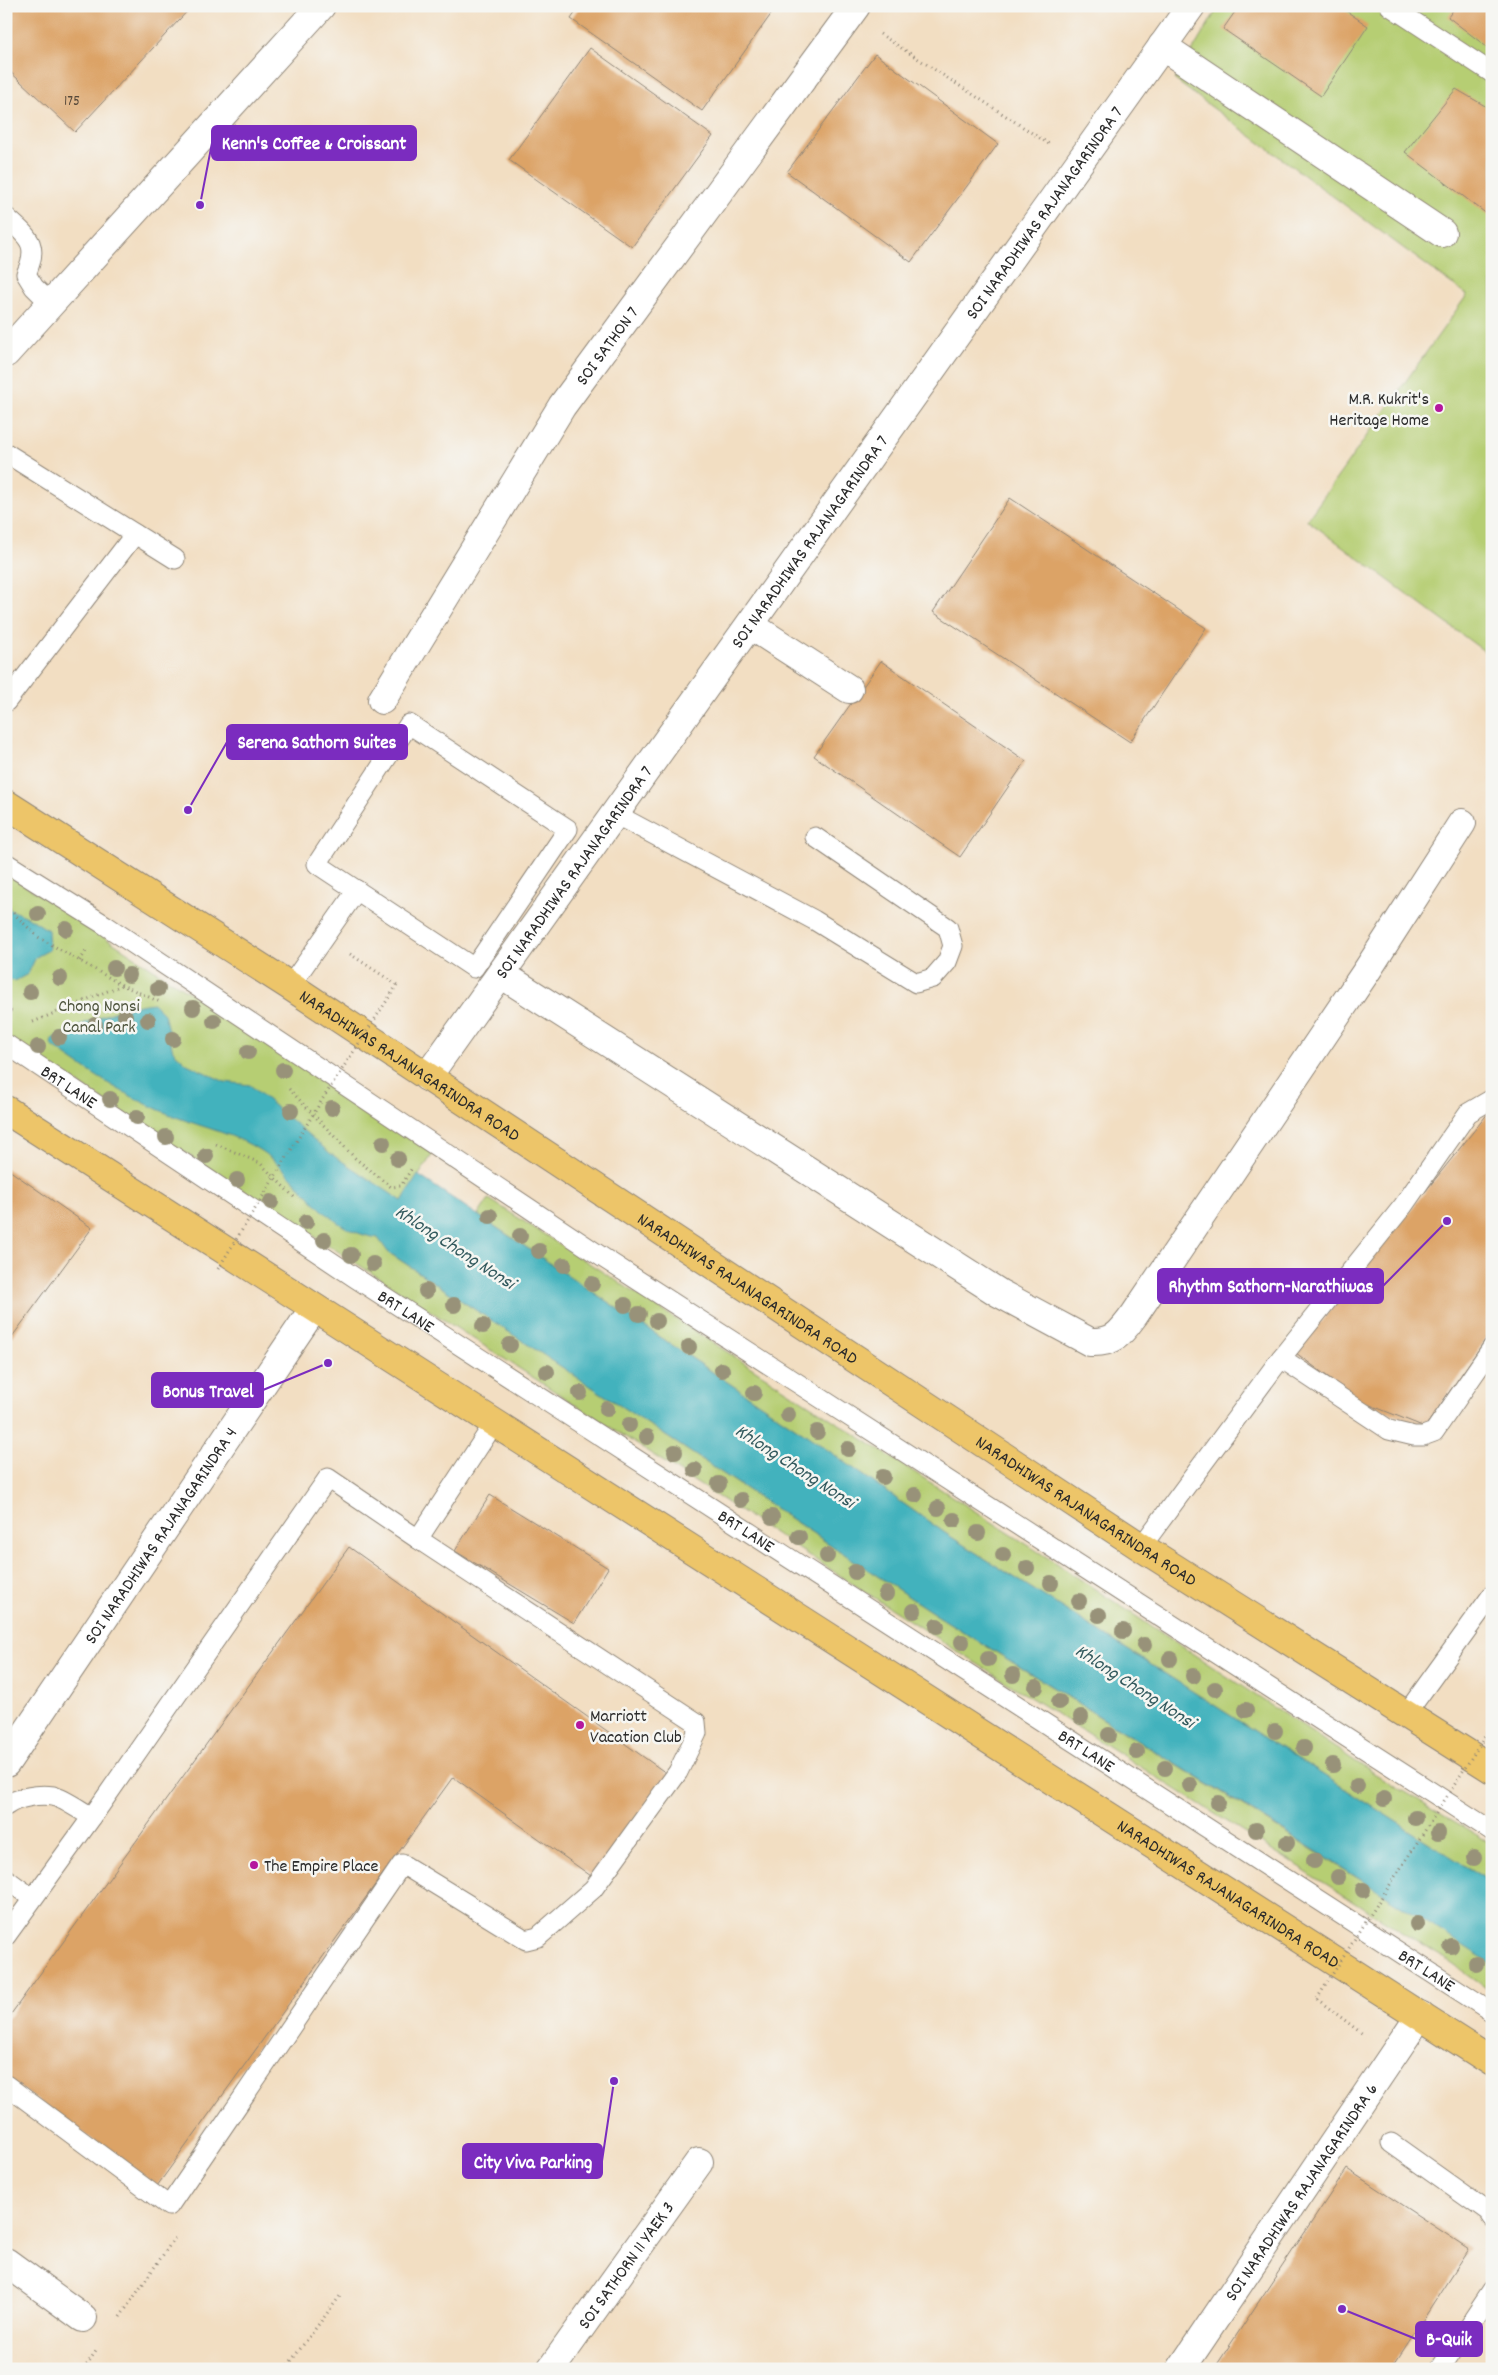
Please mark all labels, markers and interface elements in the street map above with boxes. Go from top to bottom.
house number: 175 [64,91,80,113]
street label: SOI NARADHIWAS RAJANAGARINDRA 7 [961,102,1131,326]
callout: Kenn's Coffee & Croissant [212,126,416,160]
text: Kenn's Coffee & Croissant [222,132,406,159]
street label: SOI SATHON 7 [571,302,646,391]
place label: M.R. Kukrit's Heritage Home [1329,388,1429,434]
marker: M.R. Kukrit's Heritage Home [1433,402,1445,414]
street label: SOI NARADHIWAS RAJANAGARINDRA 7 [726,431,896,654]
callout: Serena Sathorn Suites [227,725,407,759]
text: Serena Sathorn Suites [237,731,397,758]
street label: SOI NARADHIWAS RAJANAGARINDRA 7 [491,762,660,985]
street label: NARADHIWAS RAJANAGARINDRA ROAD [293,985,524,1149]
park label: Chong Nonsi Canal Park [58,995,140,1041]
street label: BRT LANE [35,1060,101,1116]
water label: Khlong Chong Nonsi [389,1200,522,1300]
street label: NARADHIWAS RAJANAGARINDRA ROAD [631,1208,862,1372]
callout: Rhythm Sathorn-Narathiwas [1158,1269,1383,1303]
text: Rhythm Sathorn-Narathiwas [1168,1275,1374,1302]
street label: BRT LANE [372,1285,438,1340]
callout: Bonus Travel [152,1373,263,1407]
text: Bonus Travel [162,1380,254,1407]
water label: Khlong Chong Nonsi [729,1419,862,1519]
street label: SOI NARADHIWAS RAJANAGARINDRA 4 [80,1423,245,1650]
street label: NARADHIWAS RAJANAGARINDRA ROAD [969,1431,1201,1594]
street label: BRT LANE [712,1505,778,1560]
water label: Khlong Chong Nonsi [1069,1639,1202,1739]
place label: Marriott Vacation Club [590,1705,682,1751]
marker: Marriott Vacation Club [574,1719,586,1731]
street label: BRT LANE [1052,1725,1119,1780]
street label: NARADHIWAS RAJANAGARINDRA ROAD [1111,1815,1343,1976]
place label: The Empire Place [264,1855,378,1880]
marker: The Empire Place [248,1859,260,1871]
street label: BRT LANE [1392,1944,1459,2000]
street label: SOI NARADHIWAS RAJANAGARINDRA 6 [1220,2079,1386,2307]
callout: City Viva Parking [463,2144,602,2178]
text: City Viva Parking [474,2151,592,2178]
street label: SOI SATHORN 11 YAEK 3 [573,2197,682,2335]
callout: B-Quik [1416,2322,1482,2356]
text: B-Quik [1426,2328,1472,2355]

